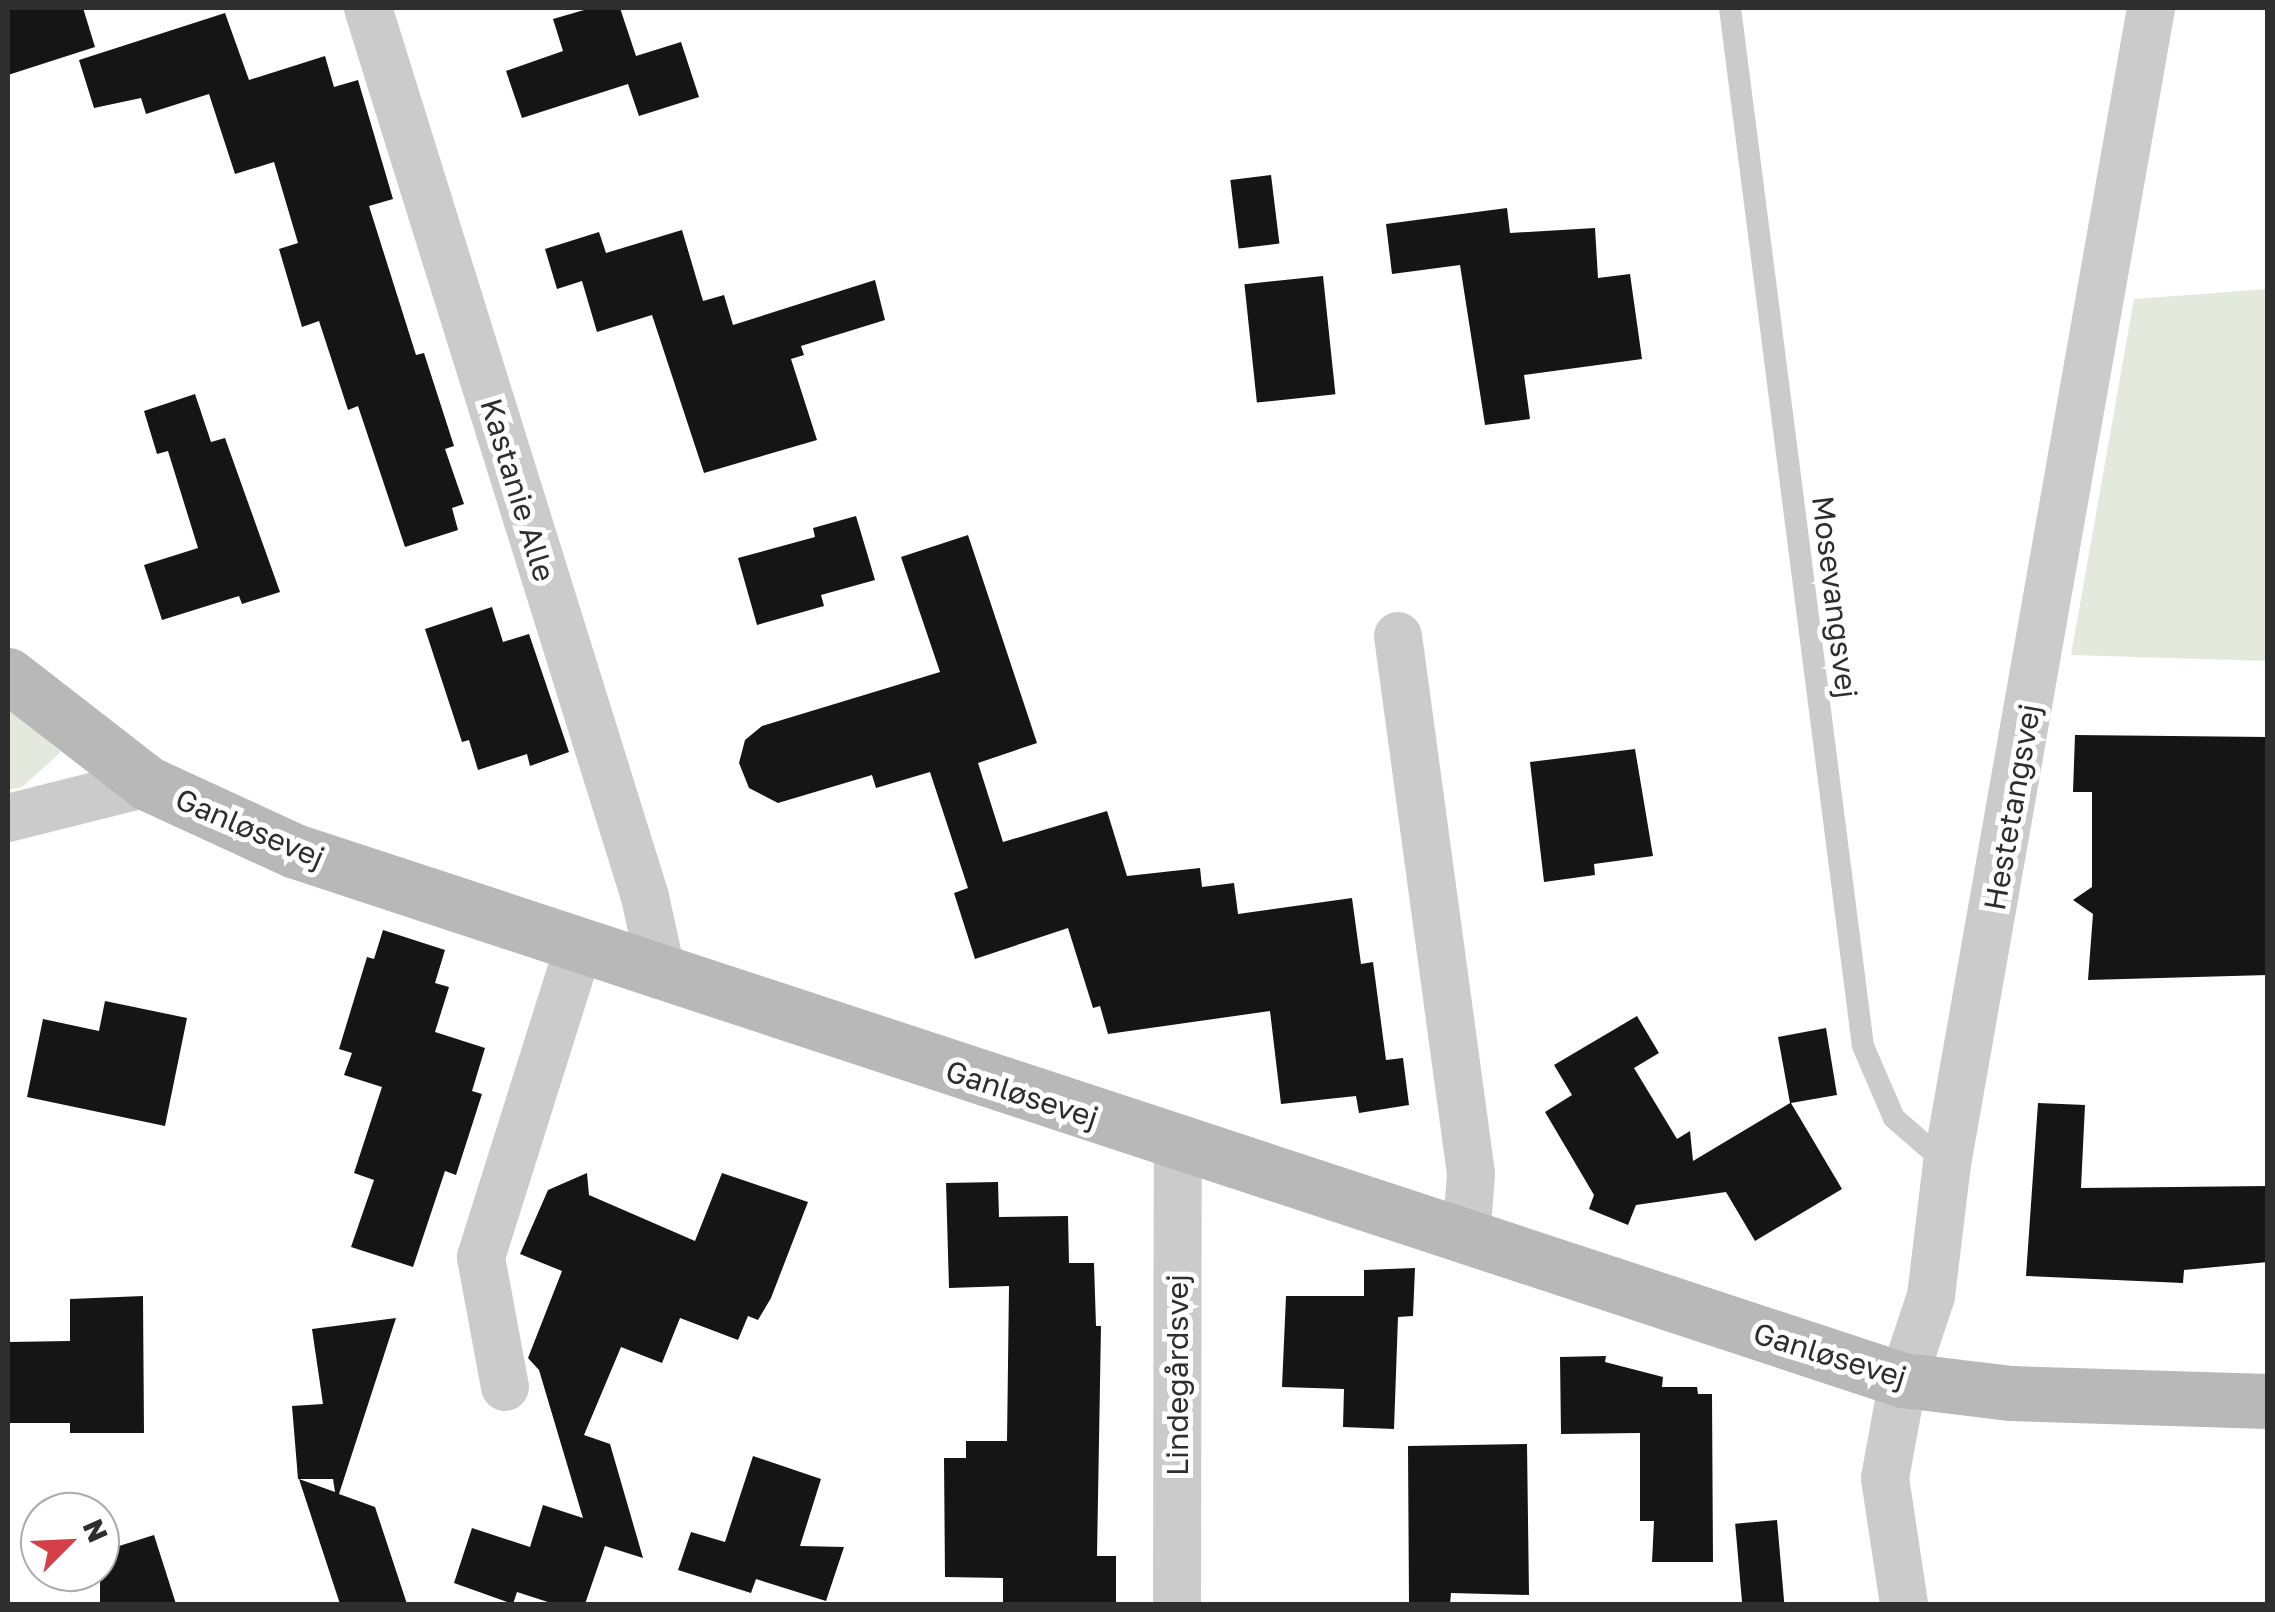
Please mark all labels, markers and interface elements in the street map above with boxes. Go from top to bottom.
street label: Kastanie Alle [473,394,563,586]
street label: Mosevangsvej [1805,494,1865,700]
street label: Hestetangsvej [1976,701,2048,913]
street label: Ganløsevej [170,781,330,875]
street label: Ganløsevej [941,1052,1103,1136]
street label: Lindegårdsvej [1159,1274,1195,1476]
street label: Ganløsevej [1749,1315,1911,1395]
north arrow [20,1492,120,1592]
text: N [77,1514,115,1547]

